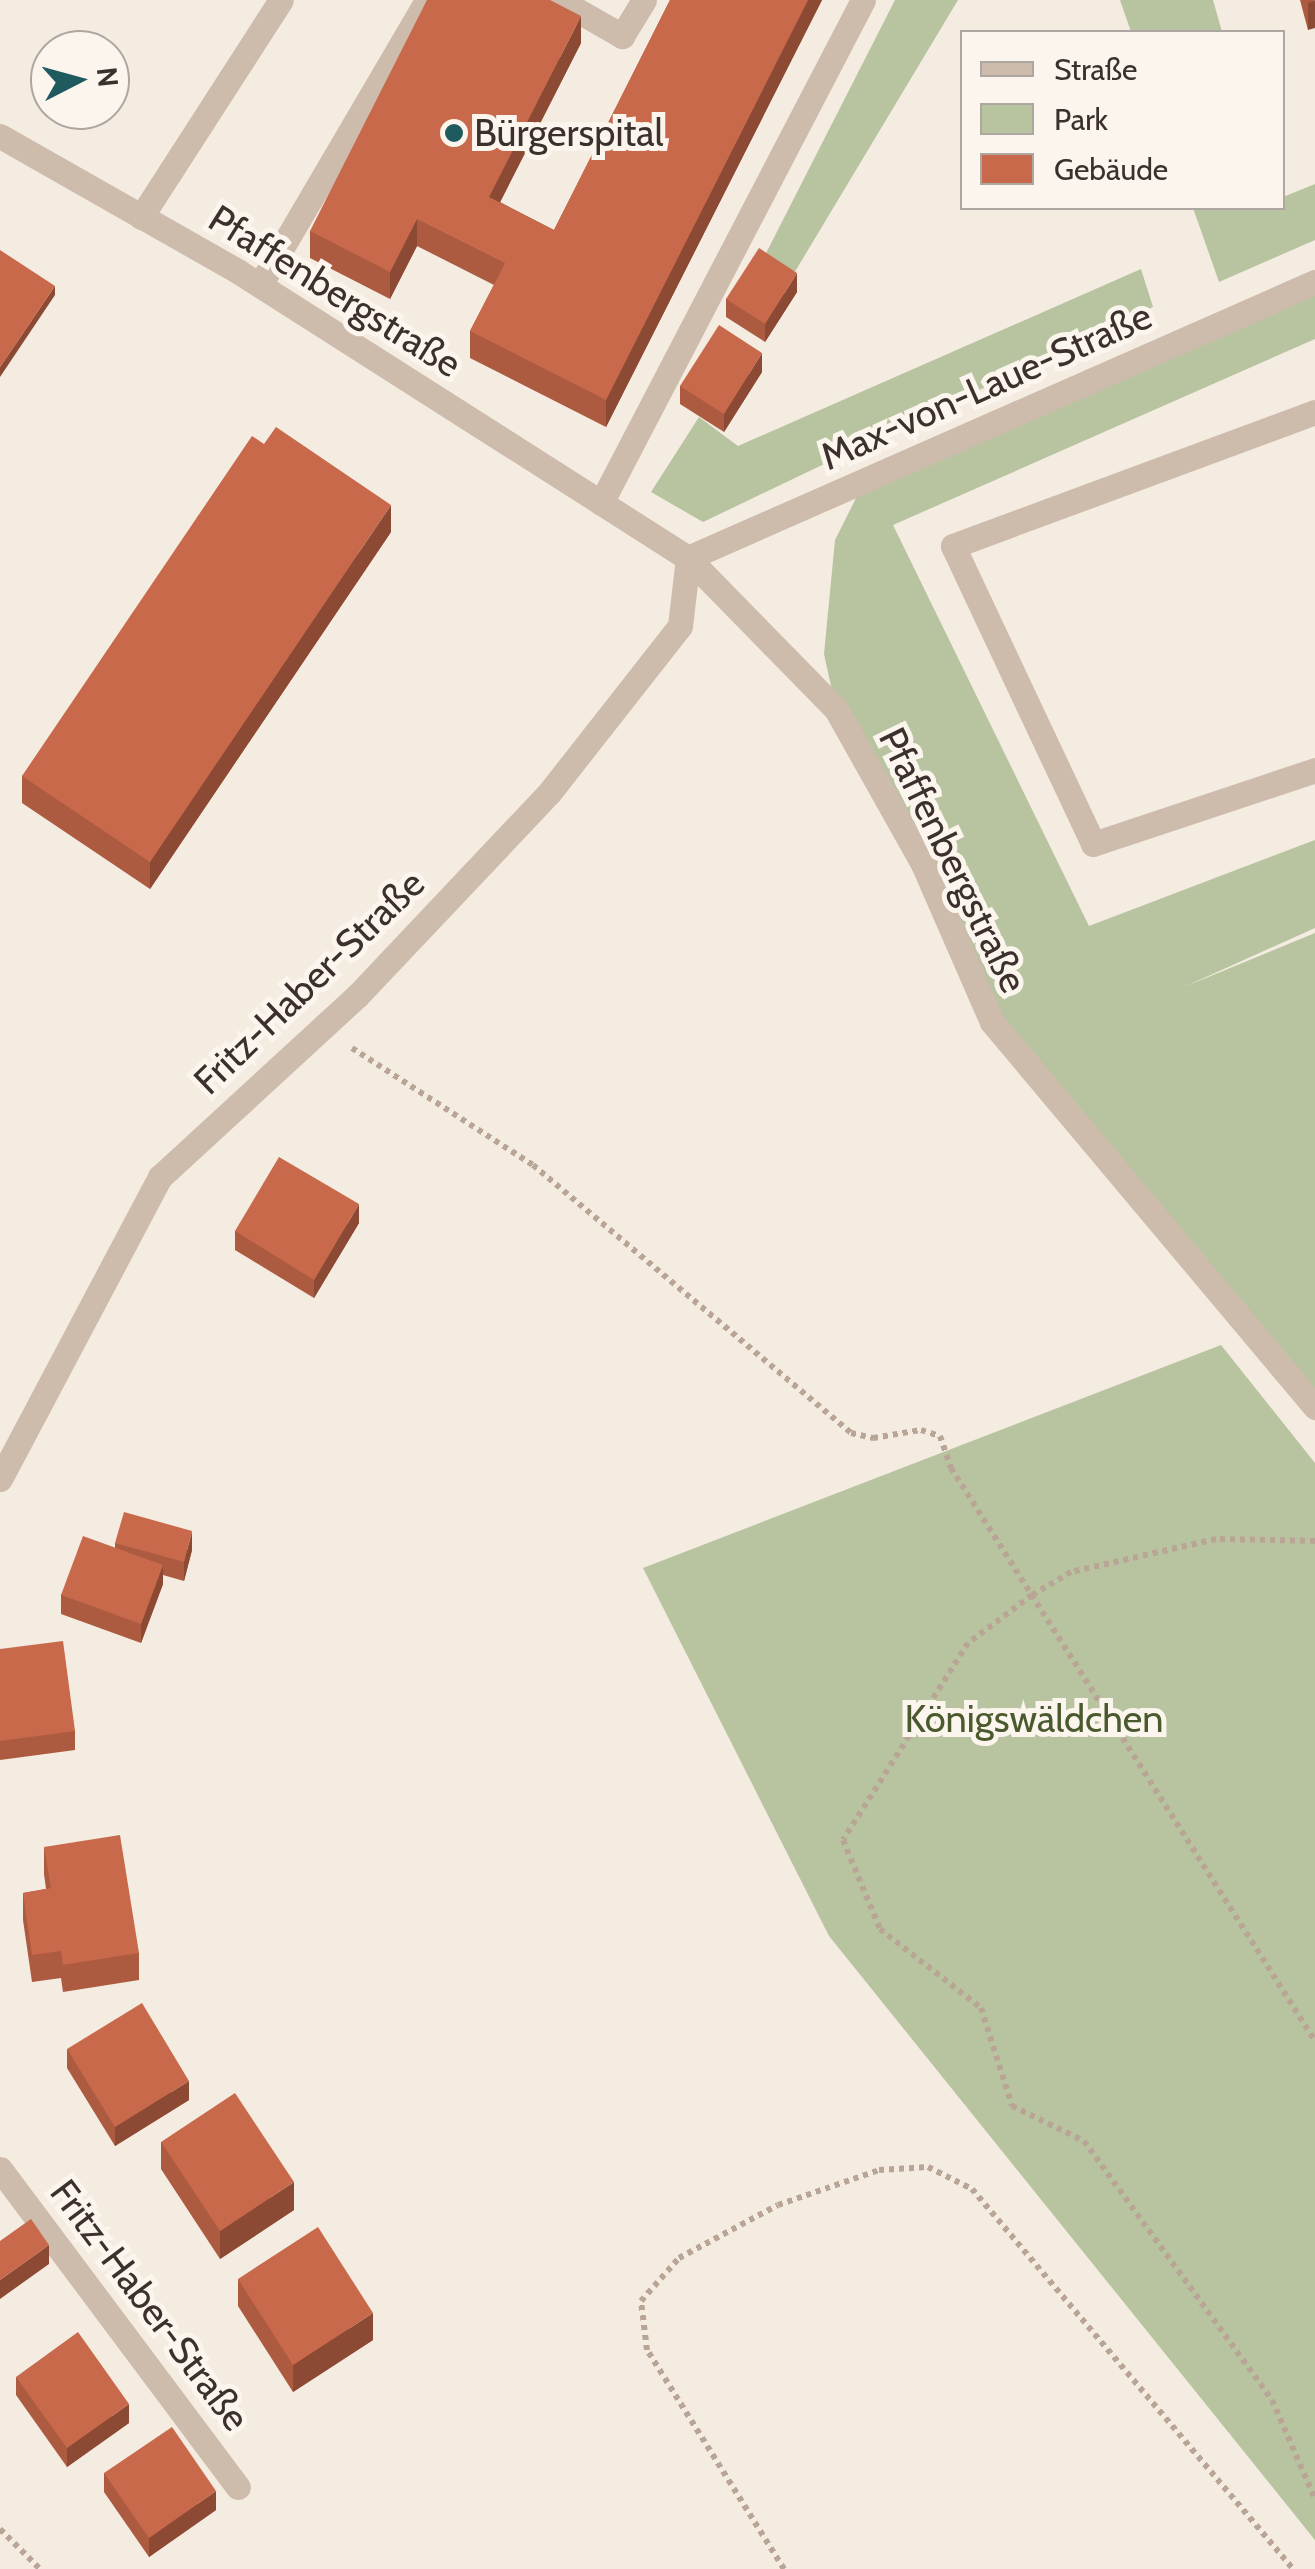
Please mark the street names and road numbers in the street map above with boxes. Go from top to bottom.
street label: Pfaffenbergstraße [201,195,469,387]
street label: Max-von-Laue-Straße [814,293,1158,479]
street label: Pfaffenbergstraße [869,720,1037,1000]
street label: Fritz-Haber-Straße [185,861,433,1103]
street label: Fritz-Haber-Straße [41,2171,259,2439]

